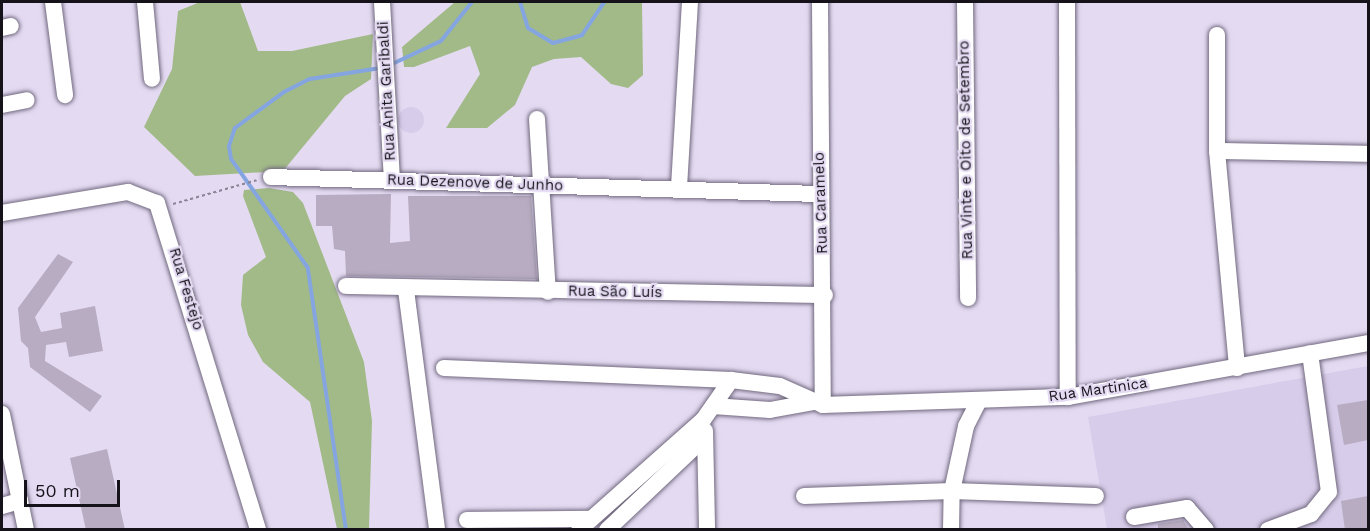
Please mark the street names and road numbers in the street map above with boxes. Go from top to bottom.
street label: Rua Anita Garibaldi [374,20,400,162]
street label: Rua Vinte e Oito de Setembro [955,40,977,260]
street label: Rua Caramelo [810,152,832,254]
street label: Rua Dezenove de Junho [386,171,564,195]
street label: Rua Festejo [165,245,207,333]
street label: Rua São Luís [568,282,662,302]
street label: Rua Martinica [1047,374,1149,406]

